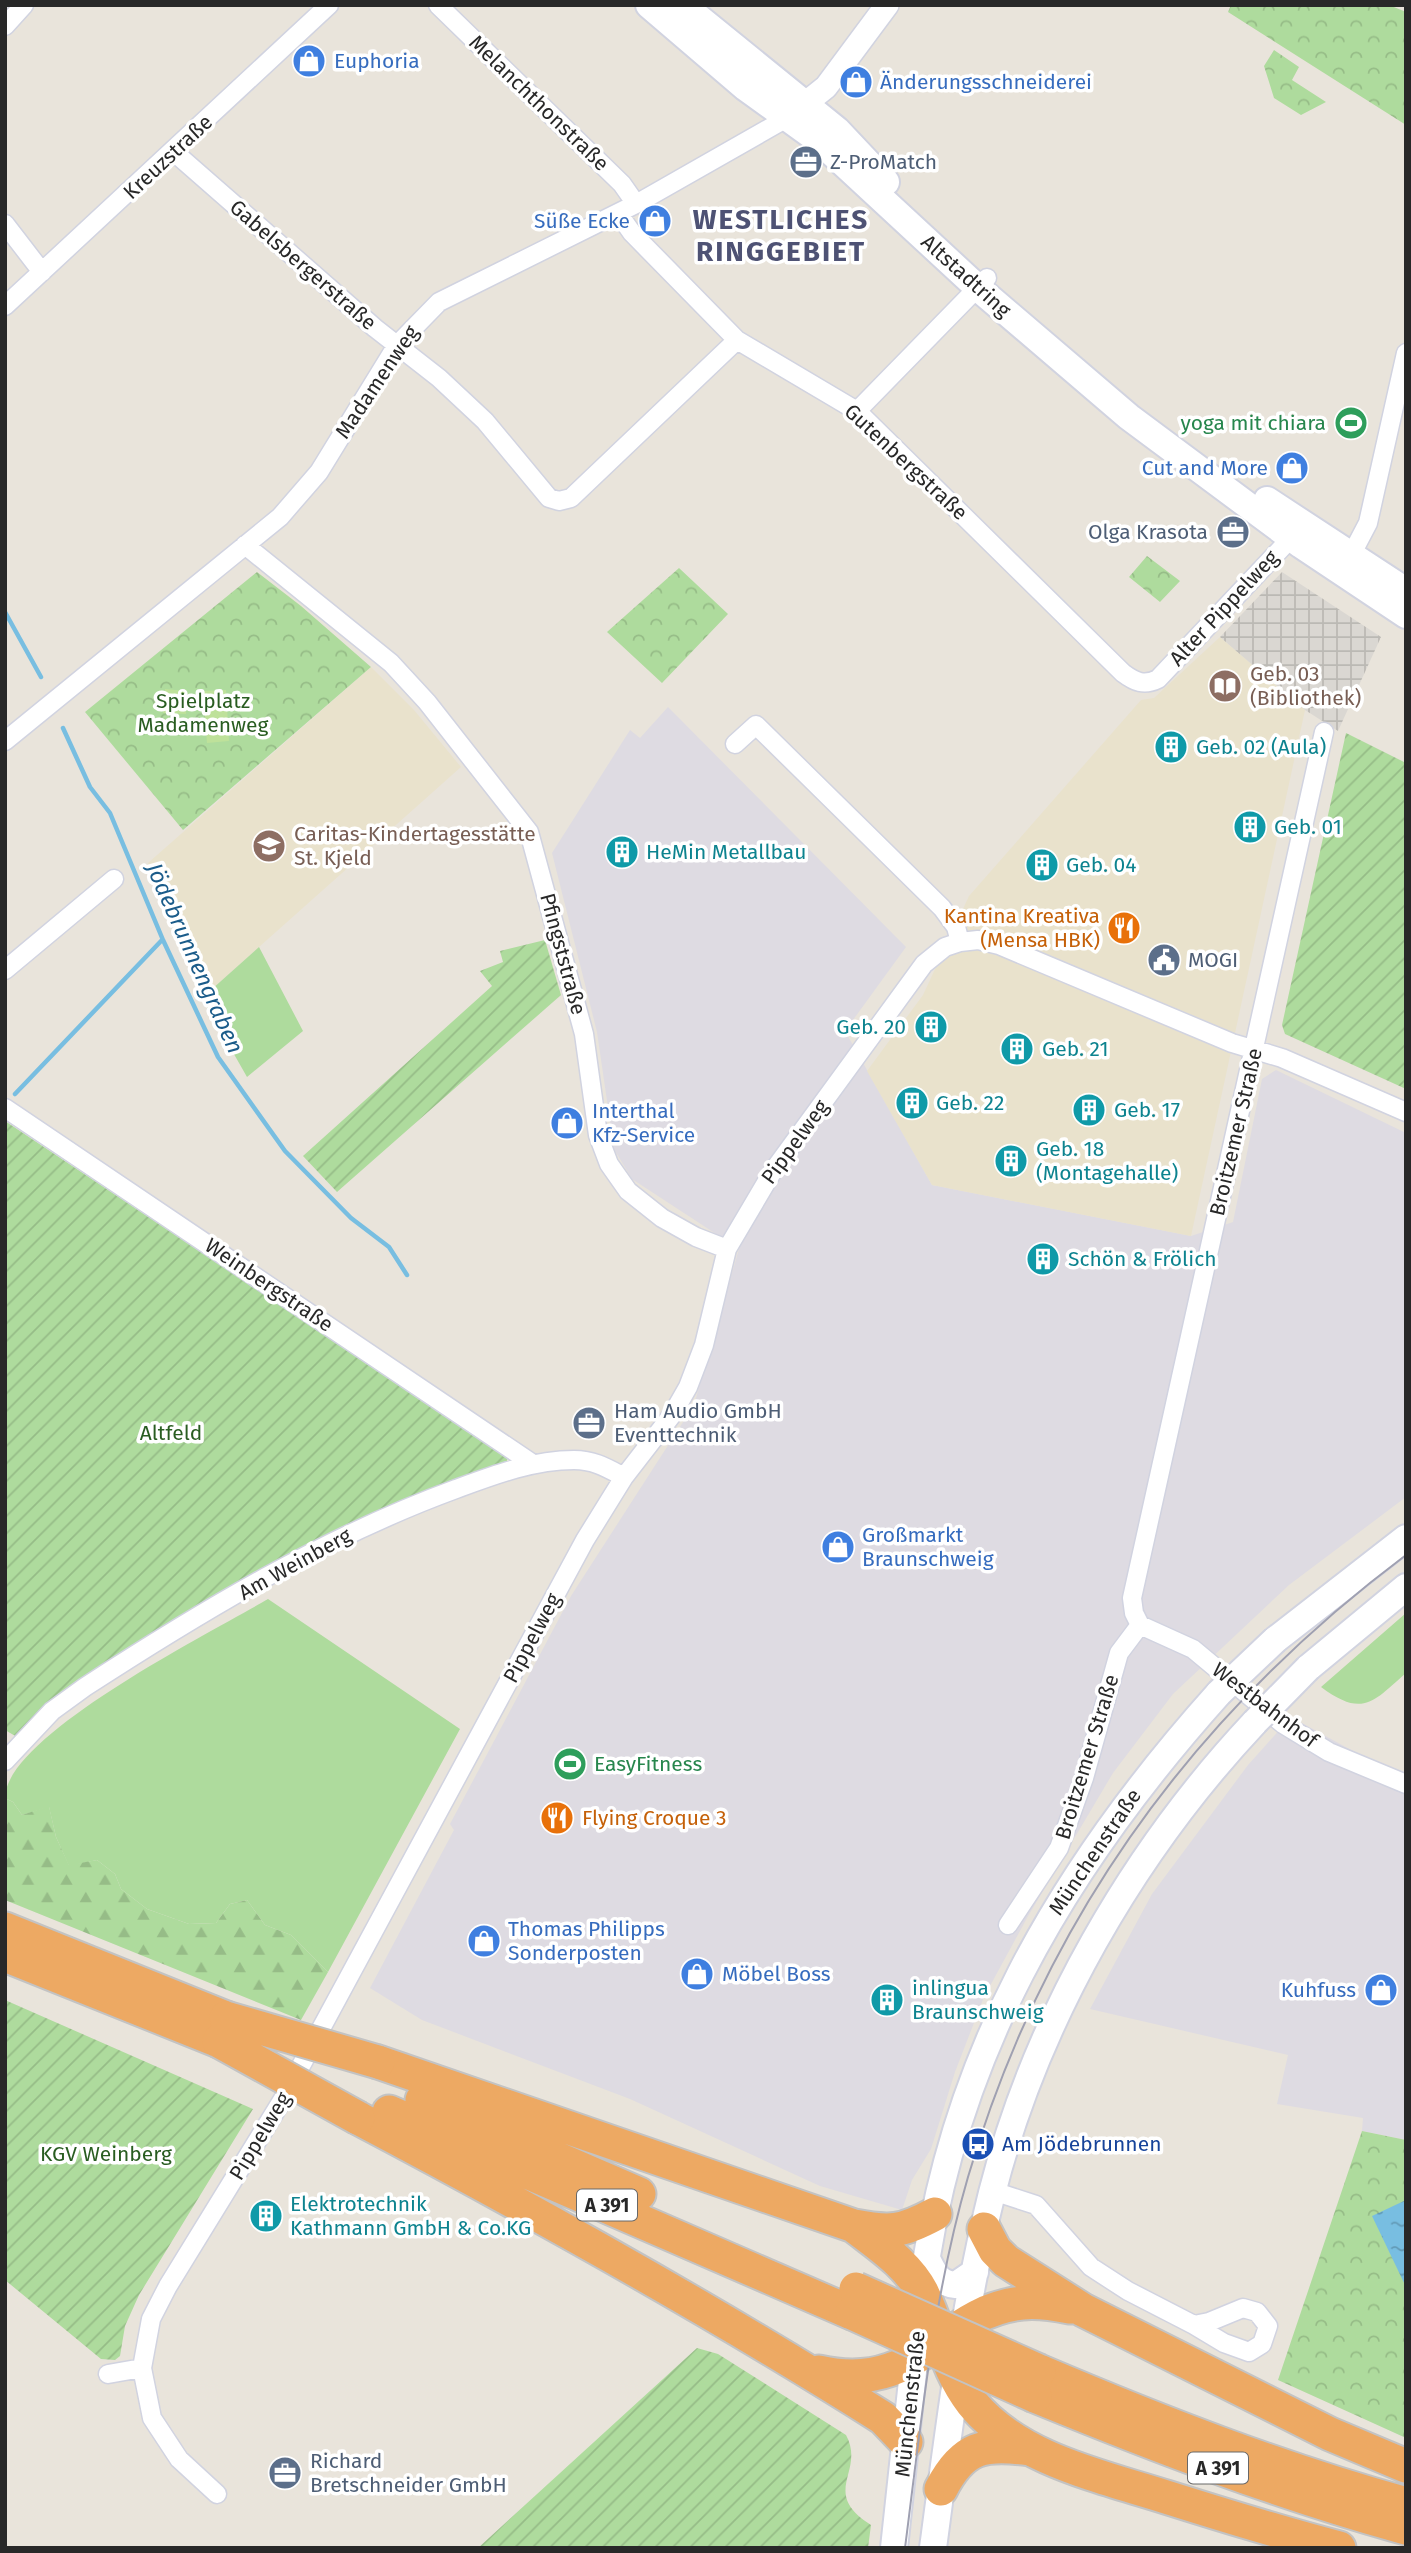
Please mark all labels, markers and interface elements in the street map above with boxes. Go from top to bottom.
street label: Melanchthonstraße [464,30,614,176]
shop icon: Euphoria [290,42,328,80]
place label: Euphoria [334,48,420,74]
shop icon: Änderungsschneiderei [837,63,875,101]
place label: Änderungsschneiderei [880,69,1092,95]
street label: Kreuzstraße [118,109,218,205]
office icon: Z-ProMatch [787,143,825,181]
place label: Z-ProMatch [830,149,937,175]
street label: Gabelsbergerstraße [224,194,382,336]
shop icon: Süße Ecke [636,202,674,240]
district label: WESTLICHES RINGGEBIET [693,203,869,268]
place label: Süße Ecke [534,208,630,234]
street label: Altstadtring [916,229,1016,323]
street label: Madamenweg [330,320,424,444]
street label: Gutenbergstraße [839,398,973,526]
sports icon: yoga mit chiara [1332,404,1370,442]
place label: yoga mit chiara [1180,410,1326,436]
shop icon: Cut and More [1273,449,1311,487]
place label: Cut and More [1142,455,1268,481]
office icon: Olga Krasota [1214,513,1252,551]
place label: Olga Krasota [1088,519,1208,545]
street label: Alter Pippelweg [1164,545,1284,671]
place label: Geb. 03 (Bibliothek) [1250,661,1361,711]
library icon: Geb. 03 (Bibliothek) [1206,667,1244,705]
park label: Spielplatz Madamenweg [138,688,269,738]
building icon: Geb. 02 (Aula) [1152,728,1190,766]
place label: Geb. 02 (Aula) [1196,734,1326,760]
building icon: Geb. 01 [1231,808,1269,846]
place label: Geb. 01 [1274,814,1342,840]
place label: Caritas-Kindertagesstätte St. Kjeld [294,821,536,871]
school or university icon: Caritas-Kindertagesstätte St. Kjeld [250,827,288,865]
building icon: HeMin Metallbau [603,833,641,871]
place label: HeMin Metallbau [646,839,807,865]
building icon: Geb. 04 [1023,846,1061,884]
place label: Geb. 04 [1066,852,1136,878]
water label: Jödebrunnengraben [140,856,250,1058]
street label: Pfingststraße [534,890,592,1018]
place label: Kantina Kreativa (Mensa HBK) [944,903,1100,953]
restaurant icon: Kantina Kreativa (Mensa HBK) [1105,909,1143,947]
public building icon: MOGI [1145,941,1183,979]
place label: MOGI [1188,947,1238,973]
building icon: Geb. 20 [912,1008,950,1046]
place label: Geb. 20 [836,1014,906,1040]
building icon: Geb. 21 [998,1030,1036,1068]
place label: Geb. 21 [1042,1036,1109,1062]
street label: Broitzemer Straße [1204,1046,1268,1218]
building icon: Geb. 22 [893,1084,931,1122]
place label: Geb. 22 [936,1090,1004,1116]
building icon: Geb. 17 [1070,1091,1108,1129]
street label: Pippelweg [756,1095,834,1189]
place label: Geb. 17 [1114,1097,1180,1123]
place label: Interthal Kfz-Service [592,1098,695,1148]
shop icon: Interthal Kfz-Service [548,1104,586,1142]
place label: Geb. 18 (Montagehalle) [1036,1136,1178,1186]
building icon: Geb. 18 (Montagehalle) [992,1142,1030,1180]
street label: Weinbergstraße [200,1232,338,1338]
building icon: Schön & Frölich [1024,1240,1062,1278]
place label: Schön & Frölich [1068,1246,1217,1272]
place label: Ham Audio GmbH Eventtechnik [614,1398,782,1448]
office icon: Ham Audio GmbH Eventtechnik [570,1404,608,1442]
park label: Altfeld [140,1420,202,1446]
street label: Am Weinberg [234,1522,356,1606]
place label: Großmarkt Braunschweig [862,1522,994,1572]
shop icon: Großmarkt Braunschweig [819,1528,857,1566]
street label: Pippelweg [497,1589,567,1687]
street label: Westbahnhof [1207,1657,1325,1754]
street label: Broitzemer Straße [1050,1671,1124,1843]
sports icon: EasyFitness [551,1745,589,1783]
place label: EasyFitness [594,1751,702,1777]
street label: Münchenstraße [1043,1784,1147,1920]
restaurant icon: Flying Croque 3 [538,1799,576,1837]
place label: Flying Croque 3 [582,1805,727,1831]
place label: Thomas Philipps Sonderposten [508,1916,665,1966]
shop icon: Thomas Philipps Sonderposten [465,1922,503,1960]
shop icon: Möbel Boss [678,1955,716,1993]
place label: Möbel Boss [722,1961,831,1987]
shop icon: Kuhfuss [1362,1971,1400,2009]
place label: inlingua Braunschweig [912,1975,1044,2025]
place label: Kuhfuss [1281,1977,1356,2003]
building icon: inlingua Braunschweig [868,1981,906,2019]
street label: Pippelweg [224,2087,296,2185]
bus stop icon: Am Jödebrunnen [959,2125,997,2163]
place label: Am Jödebrunnen [1002,2131,1161,2157]
park label: KGV Weinberg [40,2141,172,2167]
road number: A 391 [577,2190,637,2220]
place label: Elektrotechnik Kathmann GmbH & Co.KG [290,2191,531,2241]
building icon: Elektrotechnik Kathmann GmbH & Co.KG [247,2197,285,2235]
street label: Münchenstraße [889,2330,931,2478]
place label: Richard Bretschneider GmbH [310,2448,507,2498]
road number: A 391 [1188,2452,1248,2484]
office icon: Richard Bretschneider GmbH [266,2454,304,2492]

